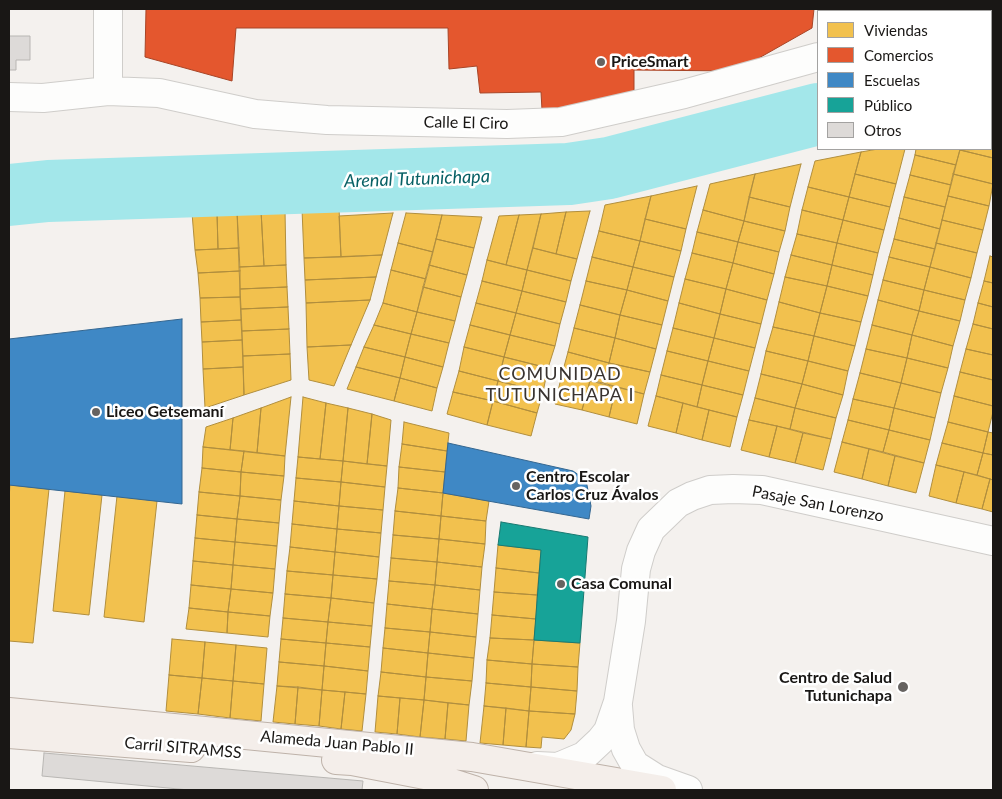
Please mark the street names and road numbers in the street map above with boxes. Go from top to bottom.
street label: Calle El Ciro [423,113,509,133]
street label: Pasaje San Lorenzo [750,482,886,526]
street label: Alameda Juan Pablo II [260,727,414,759]
street label: Carril SITRAMSS [124,733,242,763]

